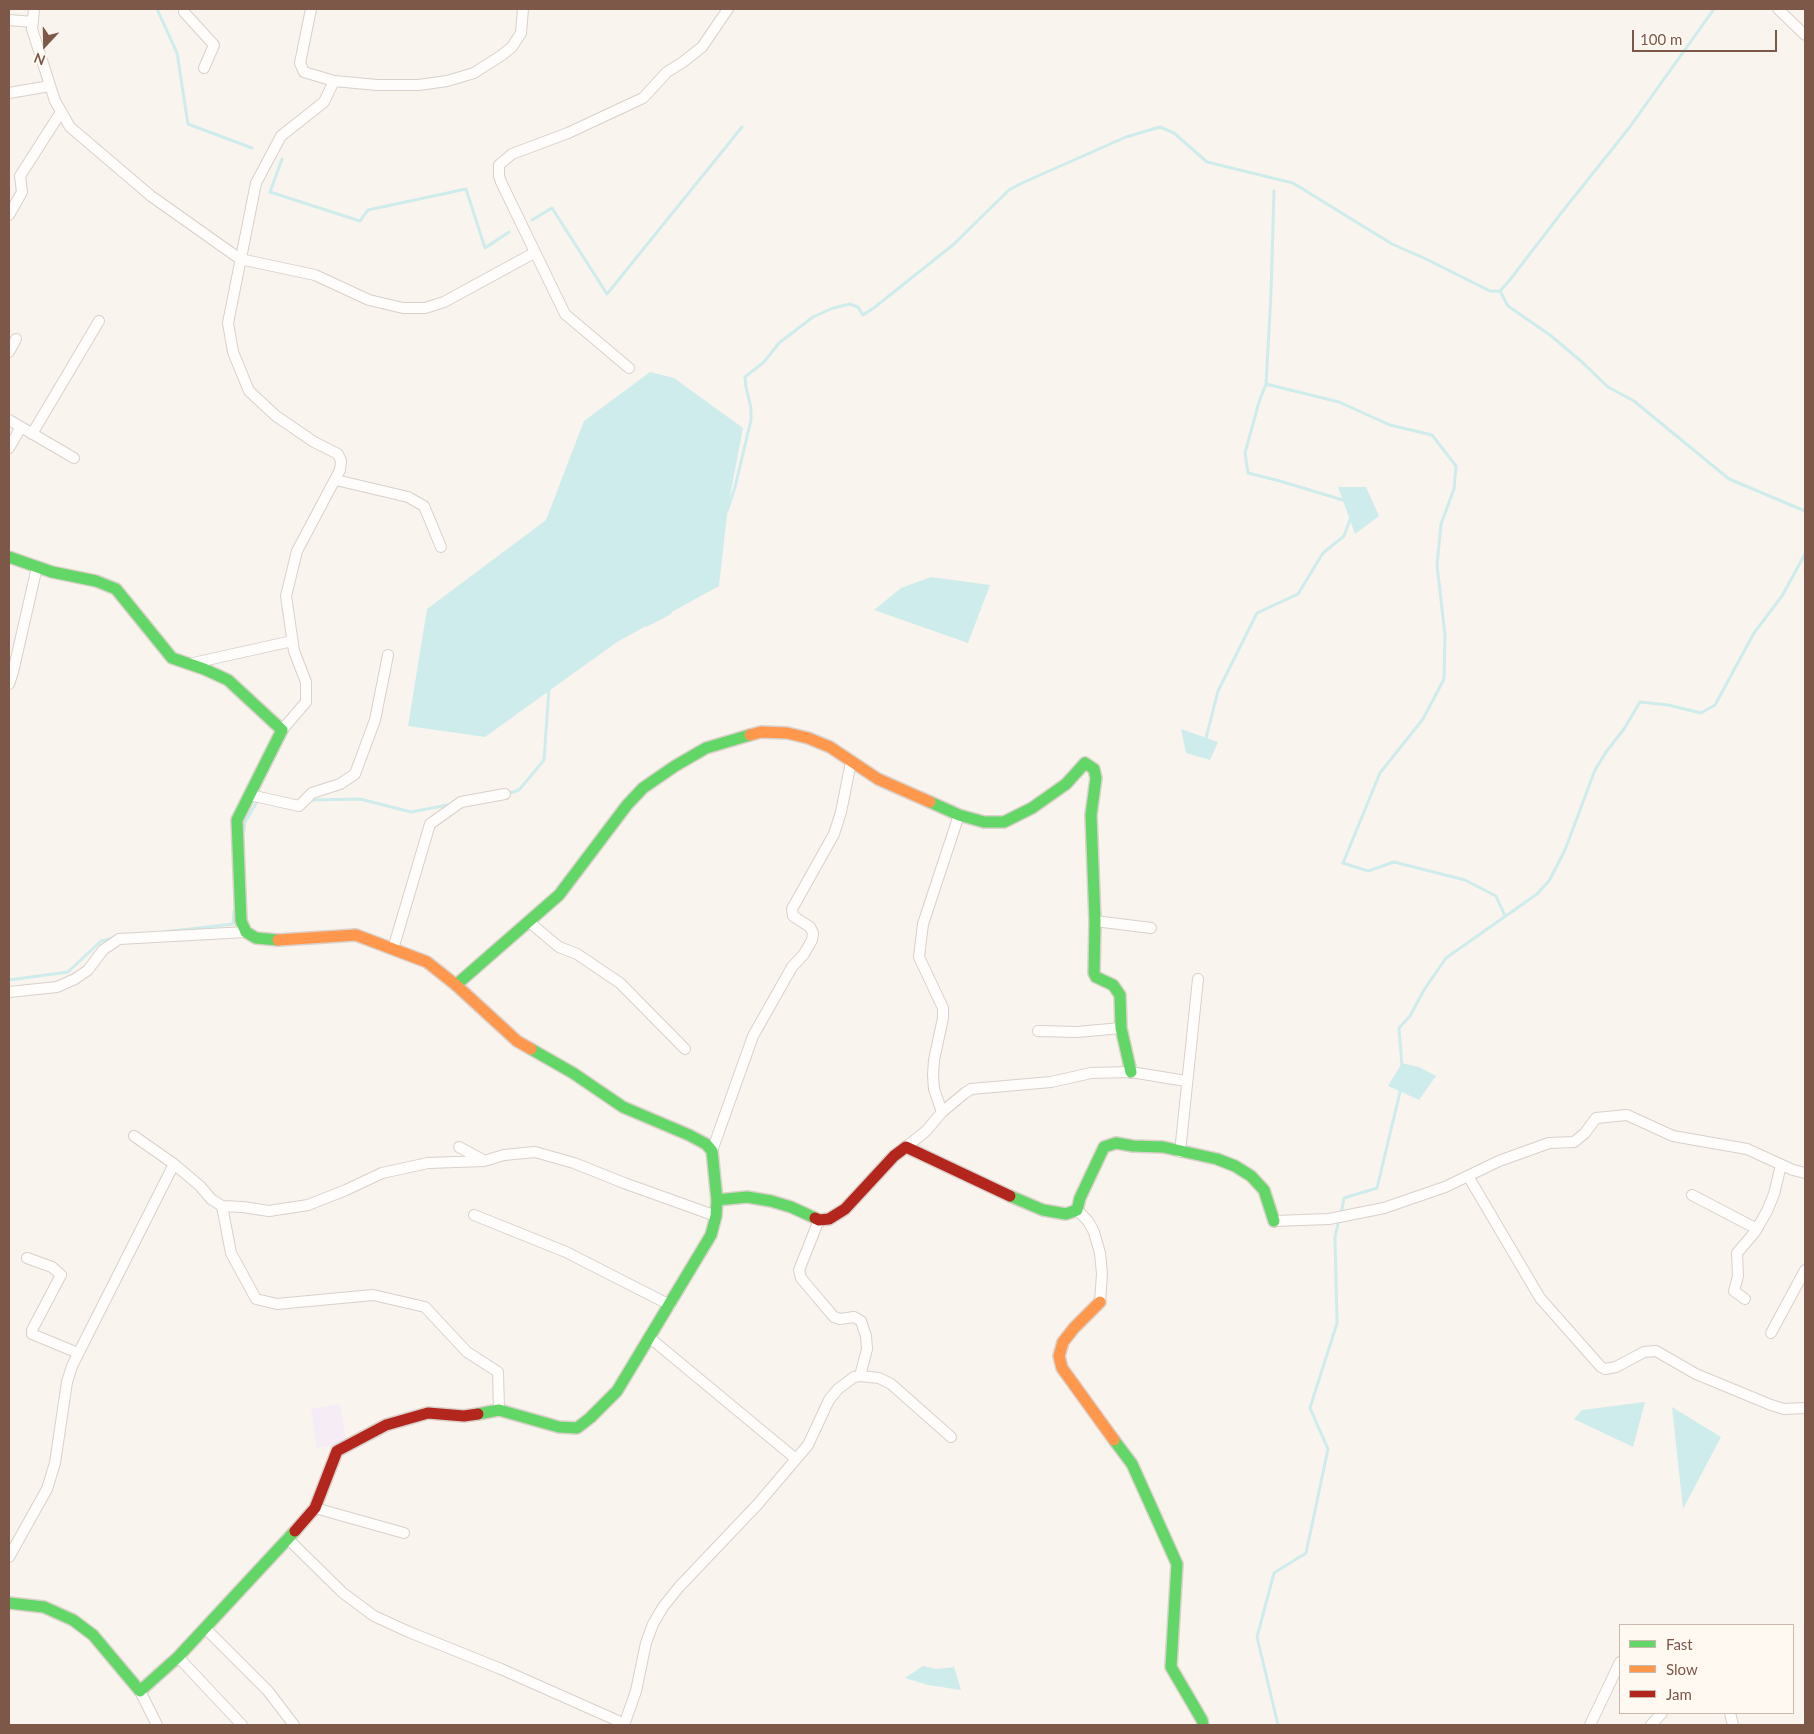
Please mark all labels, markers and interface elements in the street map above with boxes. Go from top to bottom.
north arrow [20,20,70,70]
scale bar [1634,20,1779,52]
text: 100 m [1640,30,1682,48]
text: N [31,50,48,69]
legend [1619,1624,1794,1714]
text: Fast [1666,1635,1693,1653]
text: Slow [1666,1660,1698,1678]
text: Jam [1666,1685,1692,1703]

